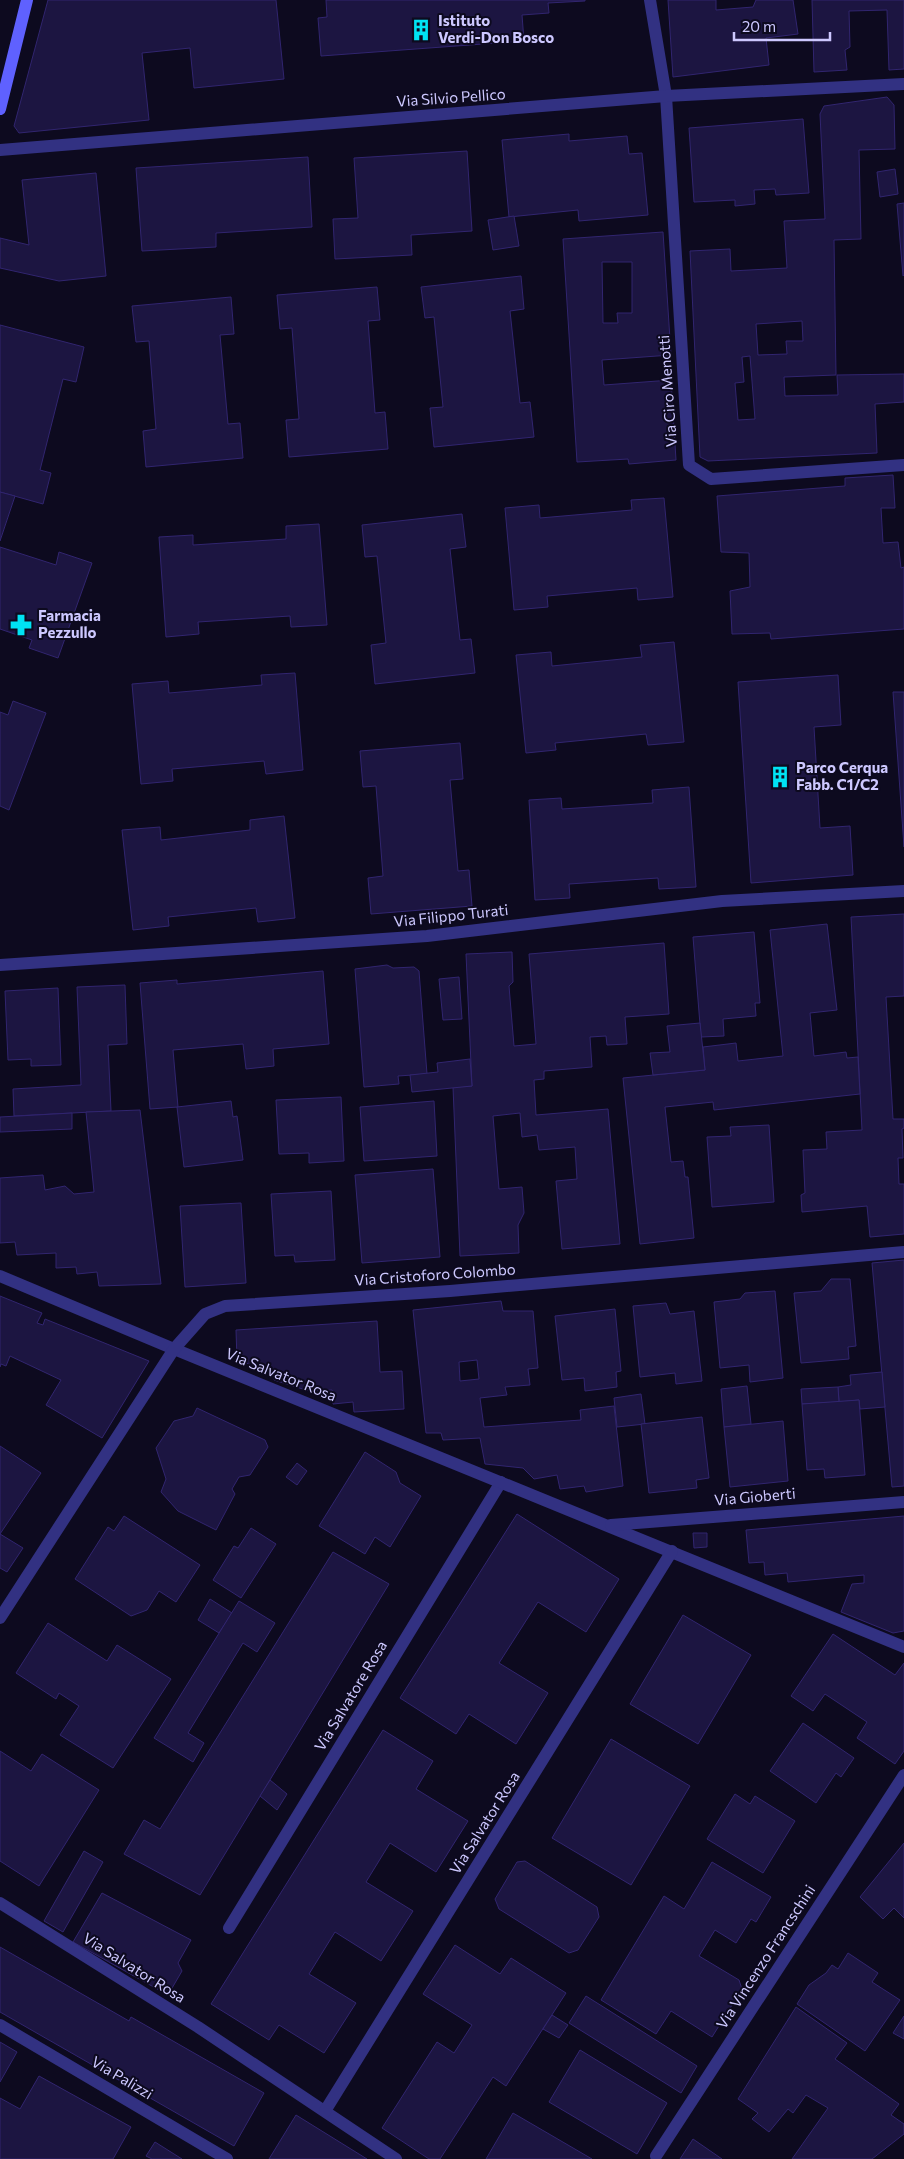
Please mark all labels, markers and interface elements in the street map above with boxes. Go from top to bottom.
scale bar [734,10,830,42]
place label: Istituto Verdi-Don Bosco [438,11,554,46]
building icon: Istituto Verdi-Don Bosco [408,17,434,43]
text: 20 m [742,17,776,35]
street label: Via Silvio Pellico [396,84,506,110]
street label: Via Ciro Menotti [654,334,680,448]
place label: Farmacia Pezzullo [38,606,101,641]
pharmacy icon: Farmacia Pezzullo [8,612,34,638]
place label: Parco Cerqua Fabb. C1/C2 [796,758,888,793]
building icon: Parco Cerqua Fabb. C1/C2 [767,764,793,790]
street label: Via Filippo Turati [393,900,509,930]
street label: Via Cristoforo Colombo [354,1259,516,1289]
street label: Via Salvator Rosa [223,1344,339,1404]
street label: Via Gioberti [714,1483,796,1509]
street label: Via Salvatore Rosa [310,1637,390,1754]
street label: Via Salvator Rosa [445,1768,523,1877]
street label: Via Vincenzo Francschini [712,1881,818,2032]
street label: Via Salvator Rosa [80,1928,189,2006]
street label: Via Palizzi [88,2052,157,2103]

